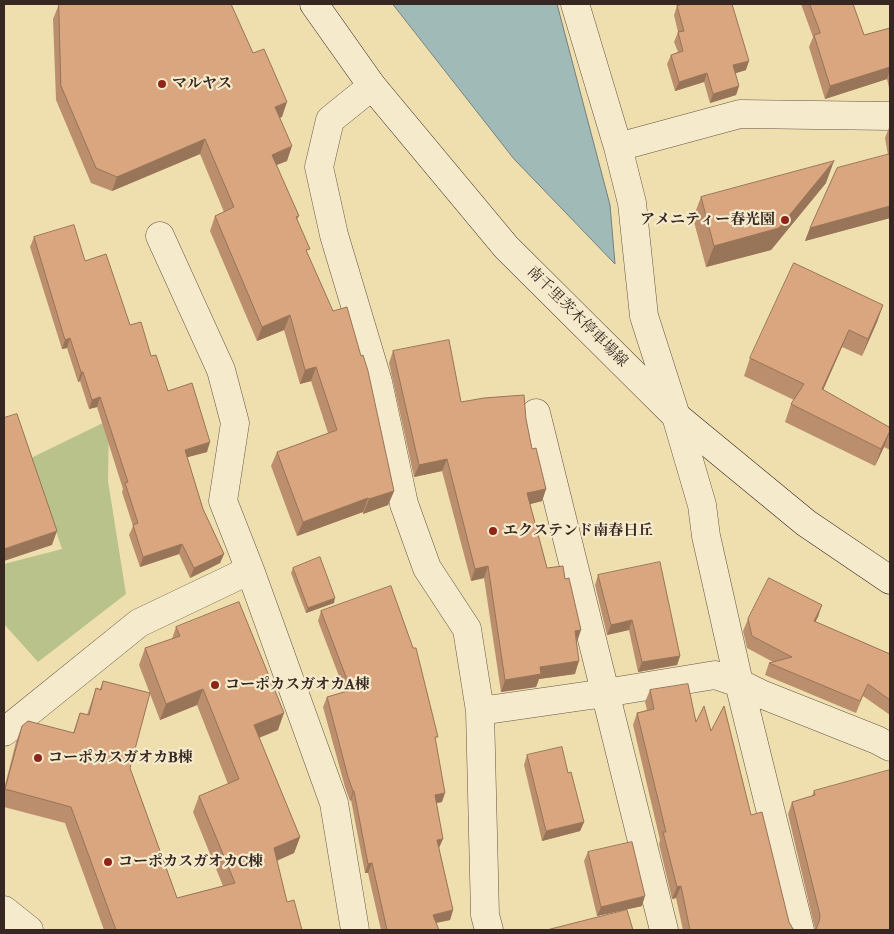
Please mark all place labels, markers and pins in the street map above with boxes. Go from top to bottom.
place label: マルヤス [172,75,232,93]
marker: マルヤス [156,78,168,90]
place label: アメニティー春光園 [640,211,775,229]
marker: アメニティー春光園 [779,214,791,226]
place label: エクステンド南春日丘 [503,522,653,540]
marker: エクステンド南春日丘 [487,525,499,537]
place label: コーポカスガオカA棟 [225,676,370,694]
marker: コーポカスガオカA棟 [209,679,221,691]
place label: コーポカスガオカB棟 [48,749,193,767]
marker: コーポカスガオカB棟 [32,752,44,764]
place label: コーポカスガオカC棟 [118,853,263,871]
marker: コーポカスガオカC棟 [102,856,114,868]

